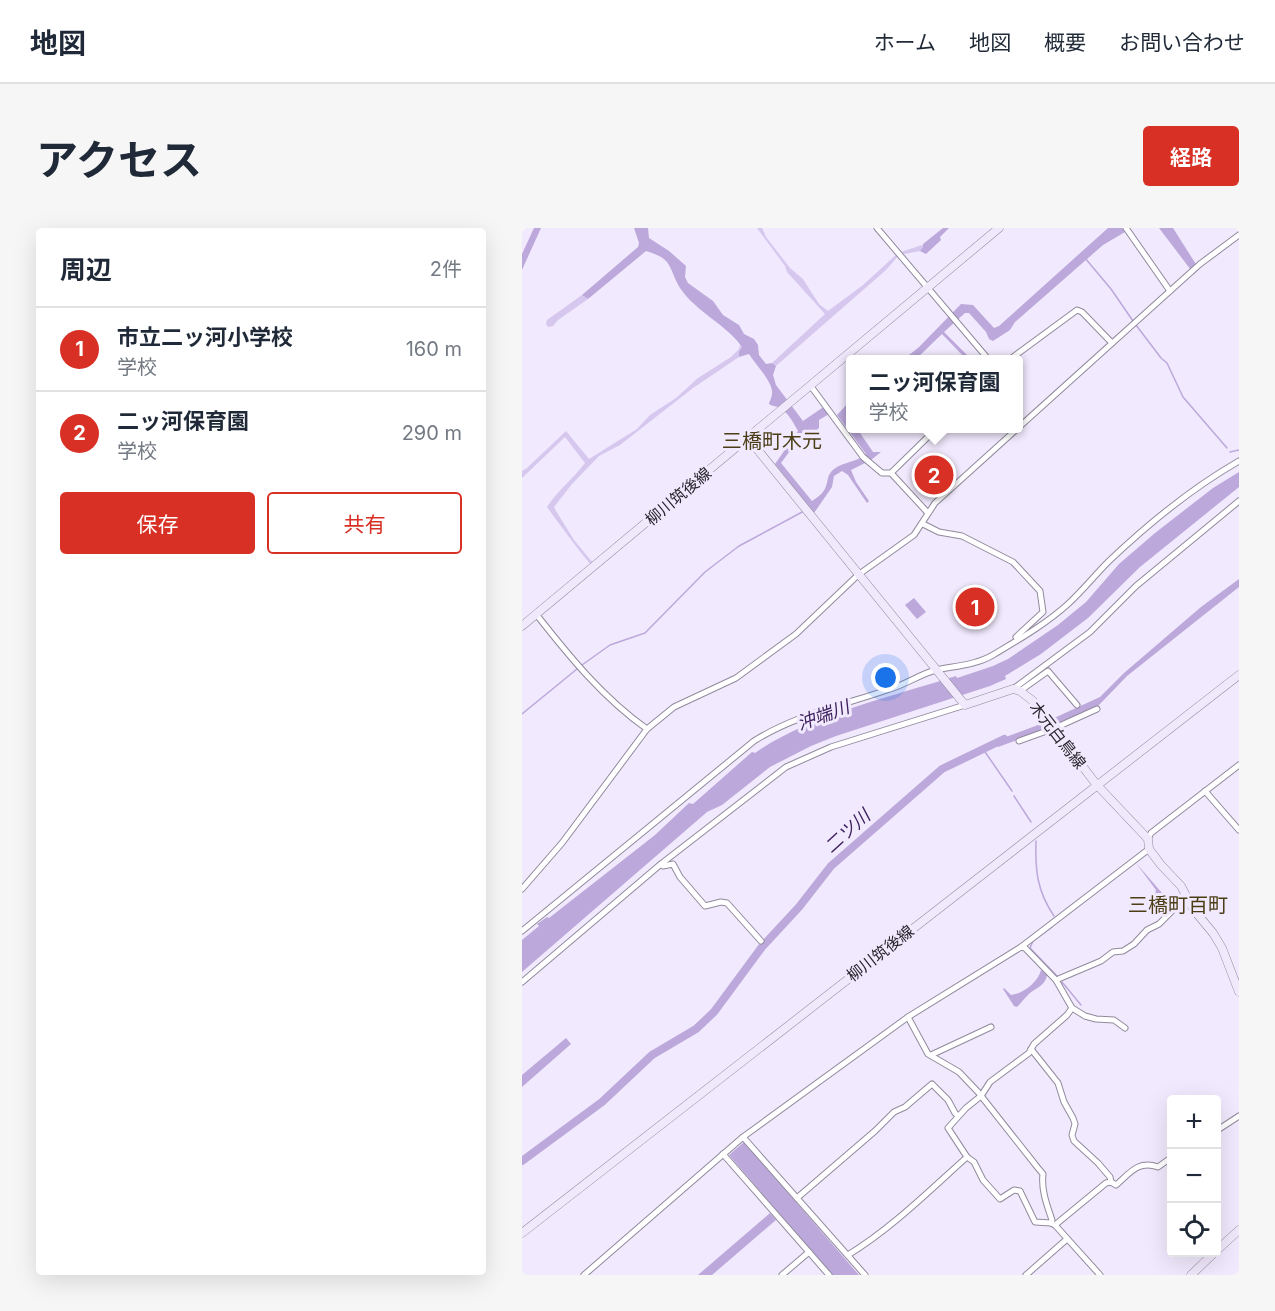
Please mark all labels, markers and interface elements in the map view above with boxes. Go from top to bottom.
text: 地図 [30,26,86,60]
text: ホーム [874,30,936,55]
text: 地図 [969,30,1011,55]
text: 概要 [1044,30,1086,55]
text: お問い合わせ [1119,30,1245,55]
button: 経路 [1143,126,1239,186]
text: アクセス [36,134,202,185]
text: 周辺 [60,254,112,285]
text: 2件 [430,257,462,281]
text: 市立二ッ河小学校 [117,324,293,350]
text: 1 [75,337,84,361]
text: 160 m [406,337,462,361]
text: 学校 [117,355,157,379]
popup [846,355,1023,433]
text: 二ッ河保育園 [868,369,1001,395]
text: 学校 [868,400,908,424]
text: 二ッ河保育園 [117,408,249,434]
text: 2 [73,421,86,445]
text: 290 m [402,421,462,445]
district label: 三橋町木元 [722,429,822,453]
text: 学校 [117,439,157,463]
pin: 2 [914,452,954,498]
street label: 柳川筑後線 [641,463,715,529]
button: 保存 [60,492,255,554]
button: 共有 [267,492,462,554]
pin: 1 [956,584,994,629]
your location [871,663,900,692]
water label: 沖端川 [794,695,854,734]
street label: 木元白鳥線 [1025,697,1091,773]
water label: 二ツ川 [820,804,876,857]
district label: 三橋町百町 [1128,893,1228,917]
street label: 柳川筑後線 [842,920,918,986]
map controls [1167,1095,1221,1257]
button: + [1167,1095,1221,1149]
button: − [1167,1149,1221,1203]
button: locate [1167,1203,1221,1257]

